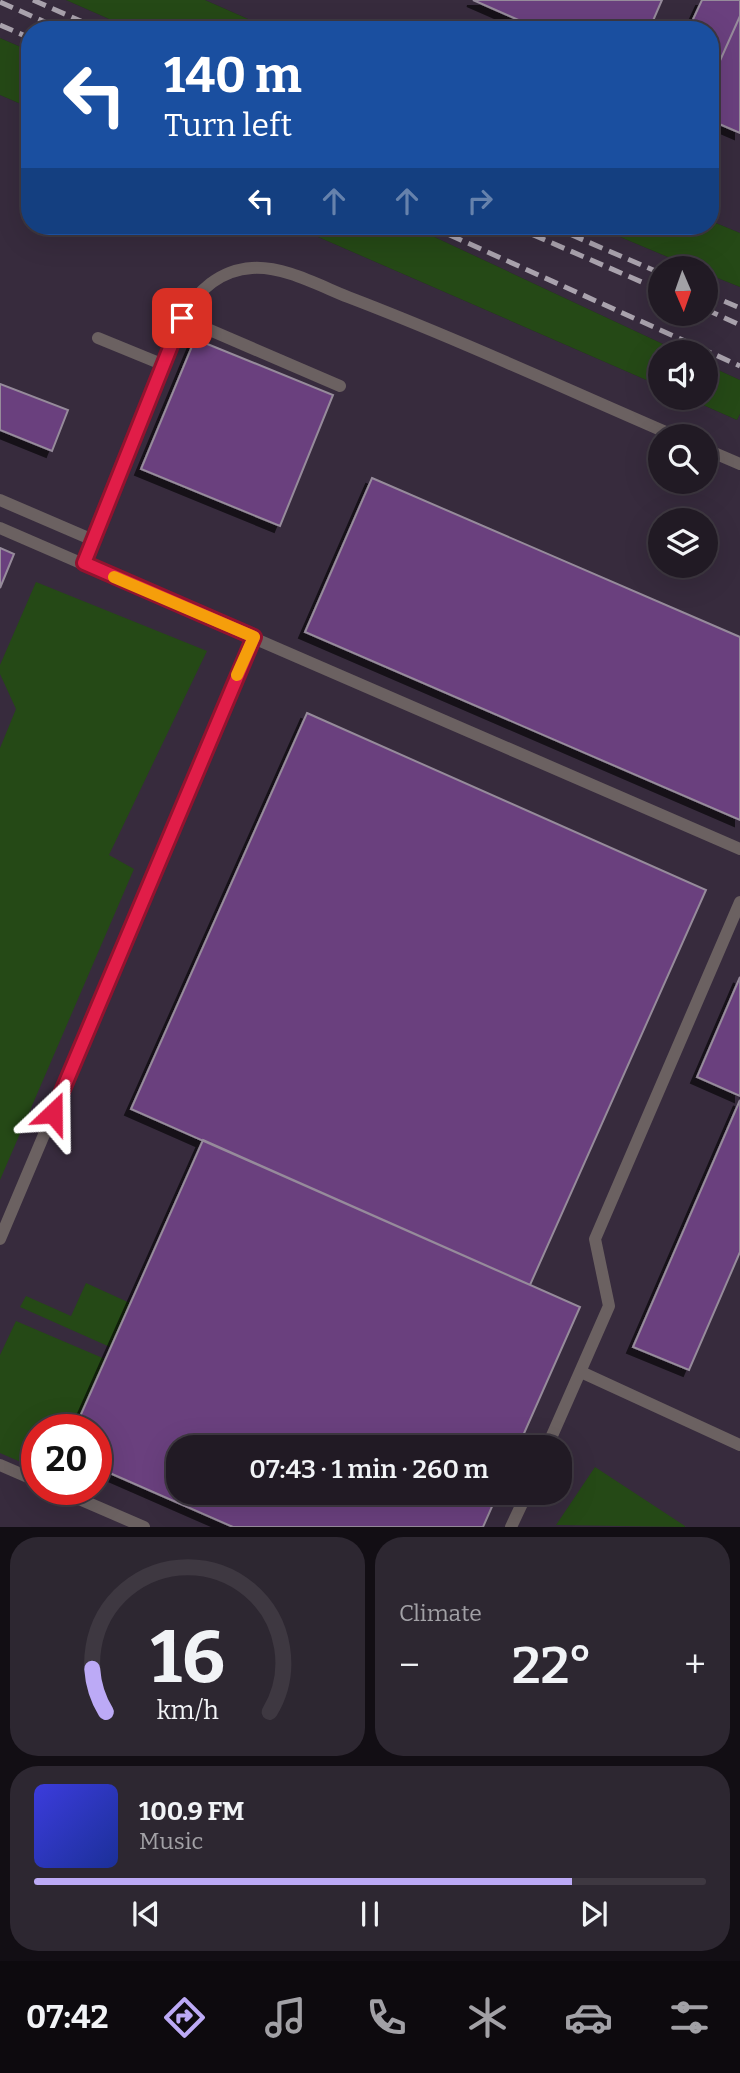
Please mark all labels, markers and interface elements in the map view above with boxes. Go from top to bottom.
text: 140 m [164,46,302,105]
icon: left [49,49,140,140]
text: Turn left [164,106,292,144]
icon: left [242,182,280,220]
icon: ahead [315,182,353,220]
icon: ahead [388,182,426,220]
icon: right [461,182,499,220]
north arrow [648,256,718,326]
map controls [648,256,718,578]
pin [152,288,212,348]
icon: arrive [163,299,201,337]
button: sound [648,340,718,410]
button: search [648,424,718,494]
button: layers [648,508,718,578]
position arrow [16,1076,90,1150]
speed limit sign: 20 [21,1414,112,1505]
text: 07:43 · 1 min · 260 m [249,1454,489,1485]
text: Climate [399,1599,482,1627]
text: 16 [150,1615,225,1702]
text: 22° [512,1634,593,1697]
text: − [399,1642,420,1688]
text: + [684,1642,706,1688]
text: km/h [157,1696,219,1726]
text: 100.9 FM [139,1796,244,1827]
text: Music [139,1827,203,1855]
icon: previous [127,1895,165,1933]
icon: pause [351,1895,389,1933]
icon: next [575,1895,613,1933]
icon: directions [160,1993,209,2042]
icon: music [261,1993,310,2042]
icon: phone [362,1993,411,2042]
icon: climate [463,1993,512,2042]
icon: car [564,1993,613,2042]
icon: filters [665,1993,714,2042]
text: 07:42 [26,1998,108,2036]

